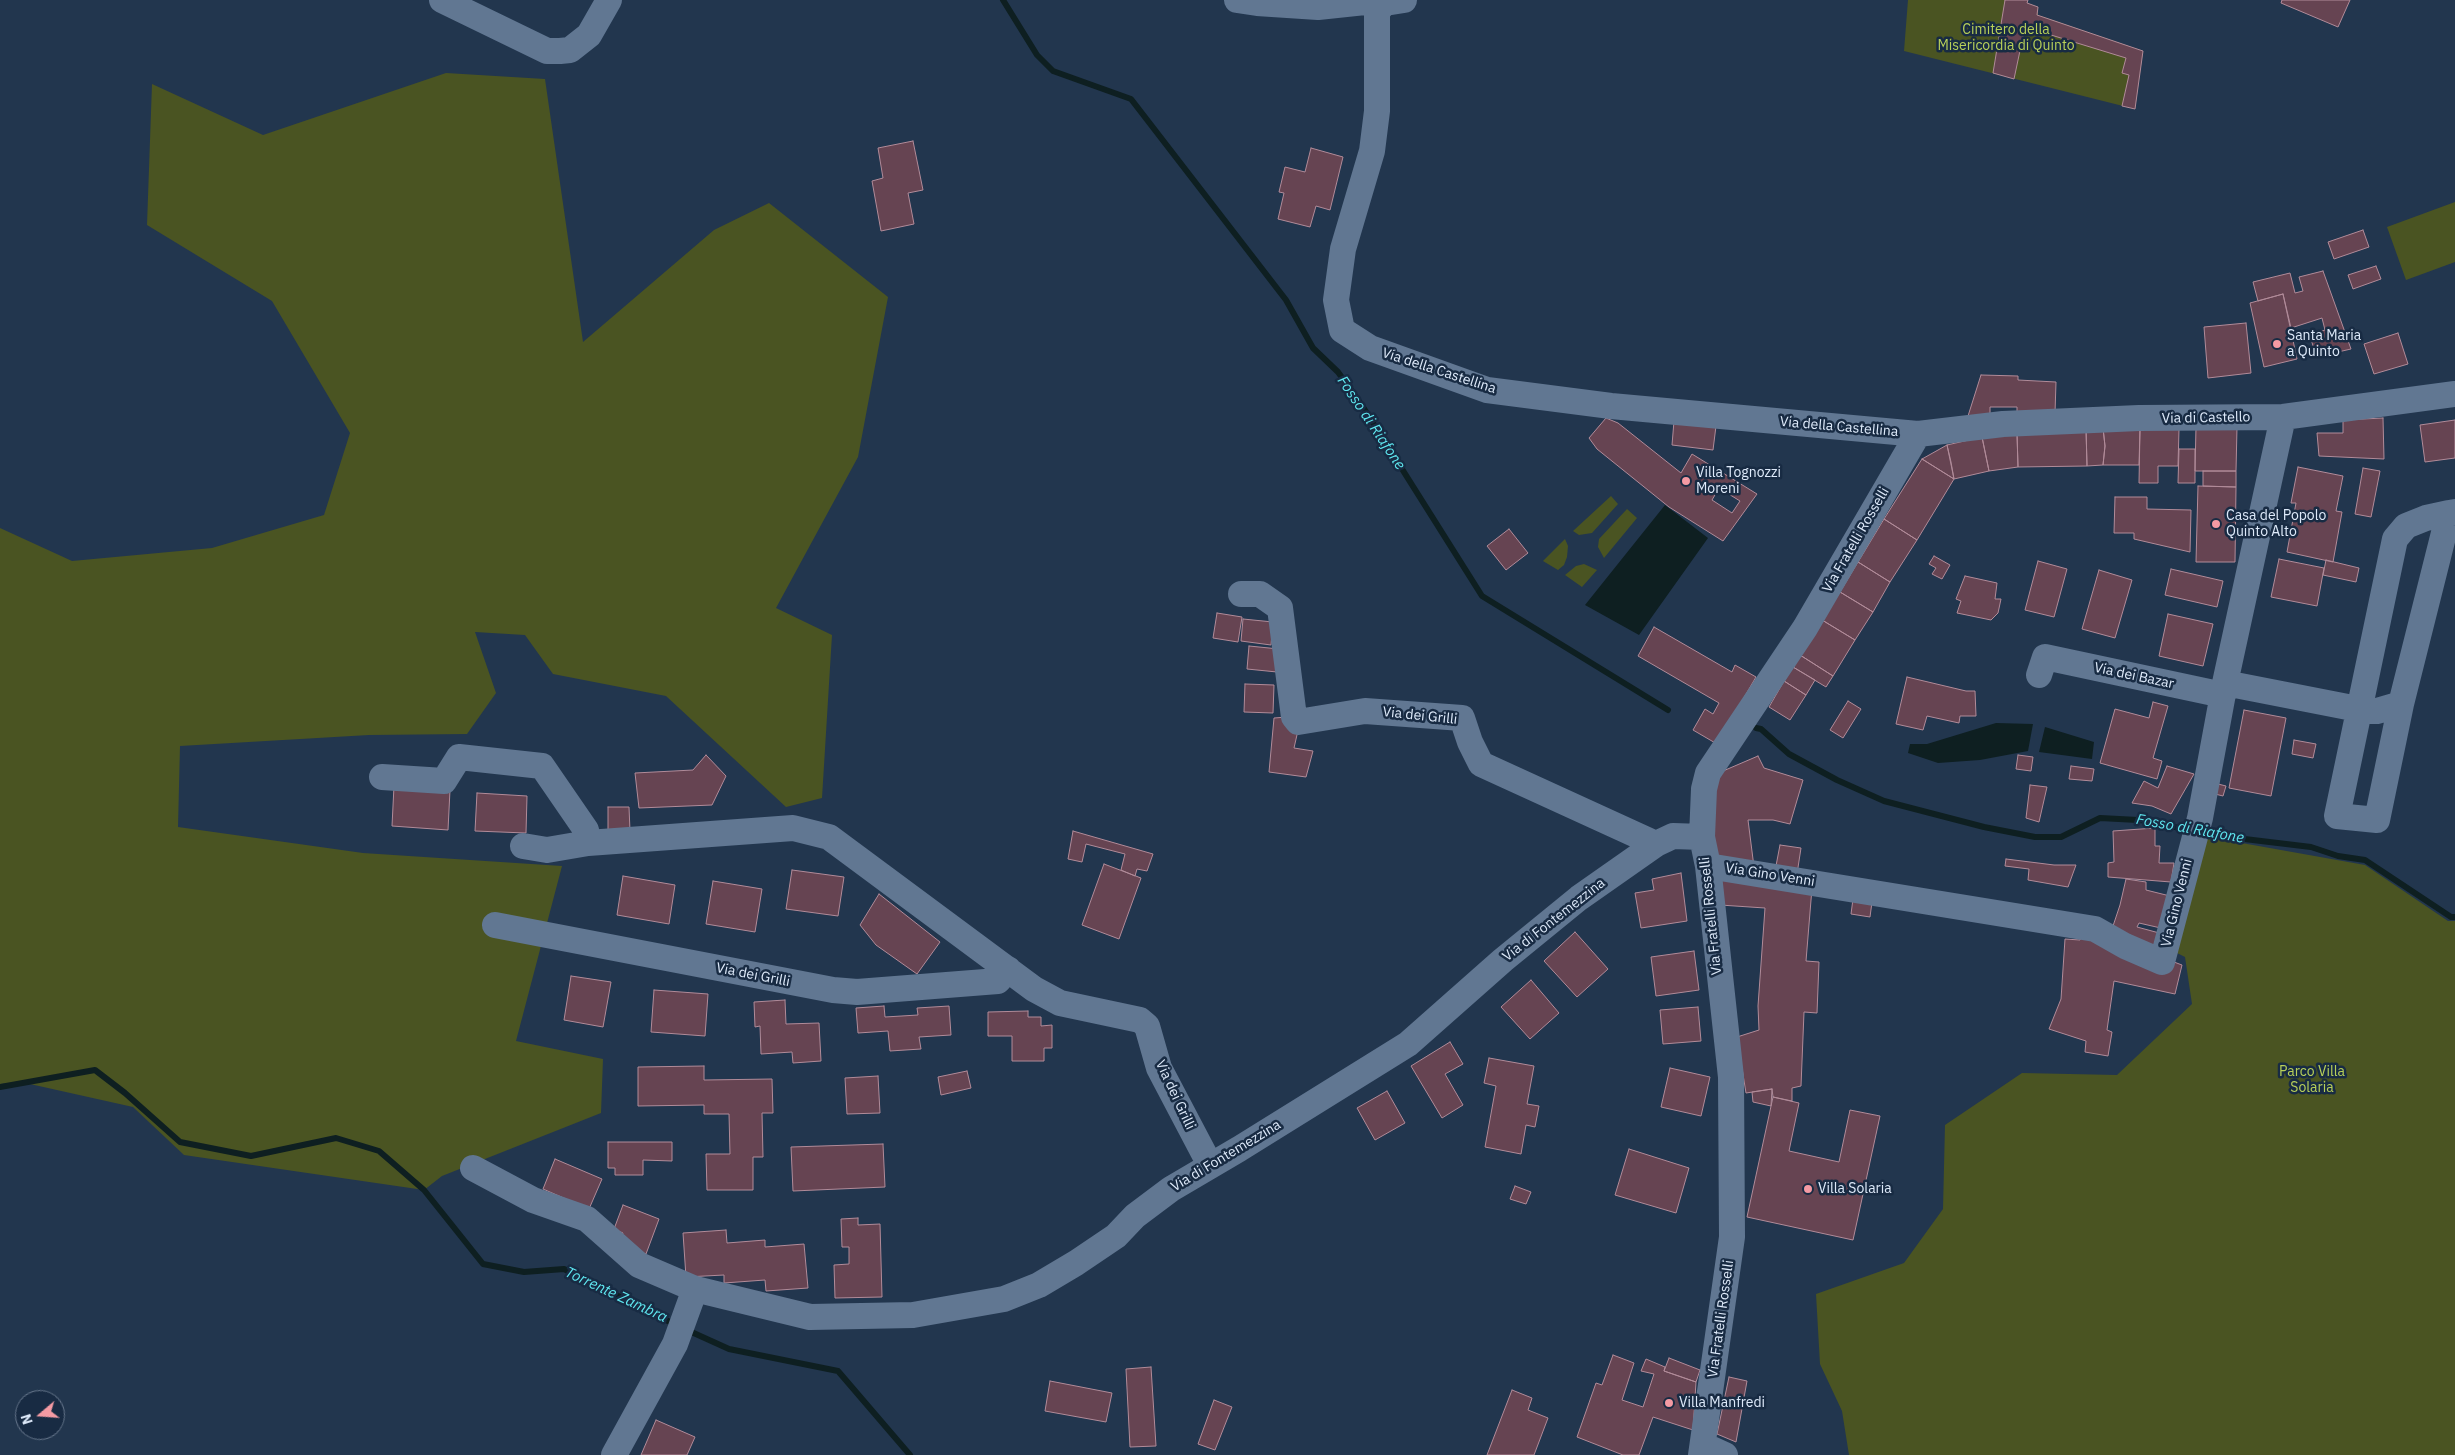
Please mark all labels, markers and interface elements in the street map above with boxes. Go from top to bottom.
park label: Cimitero della Misericordia di Quinto [1937,22,2075,54]
place label: Santa Maria a Quinto [2287,328,2361,361]
marker: Santa Maria a Quinto [2271,338,2283,350]
street label: Via della Castellina [1380,345,1498,397]
water label: Fosso di Riafone [1333,373,1409,473]
street label: Via di Castello [2162,409,2250,427]
street label: Via della Castellina [1779,413,1899,441]
place label: Villa Tognozzi Moreni [1696,465,1781,498]
marker: Villa Tognozzi Moreni [1680,475,1692,487]
street label: Via Fratelli Rosselli [1819,484,1893,596]
place label: Casa del Popolo Quinto Alto [2226,508,2326,540]
marker: Casa del Popolo Quinto Alto [2210,518,2222,530]
street label: Via dei Bazar [2093,659,2175,693]
street label: Via dei Grilli [1382,704,1458,728]
water label: Fosso di Riafone [2135,811,2245,847]
street label: Via Fratelli Rosselli [1696,856,1726,976]
street label: Via Gino Venni [2158,857,2196,949]
street label: Via Gino Venni [1724,860,1816,890]
street label: Via di Fontemezzina [1499,875,1609,965]
street label: Via dei Grilli [715,960,791,990]
street label: Via dei Grilli [1152,1058,1198,1132]
park label: Parco Villa Solaria [2279,1064,2345,1096]
street label: Via di Fontemezzina [1168,1117,1284,1195]
place label: Villa Solaria [1818,1181,1892,1197]
marker: Villa Solaria [1802,1183,1814,1195]
street label: Via Fratelli Rosselli [1704,1259,1738,1379]
water label: Torrente Zambra [562,1263,670,1327]
north arrow [15,1390,65,1440]
place label: Villa Manfredi [1679,1395,1765,1411]
marker: Villa Manfredi [1663,1397,1675,1409]
text: N [17,1412,37,1427]

